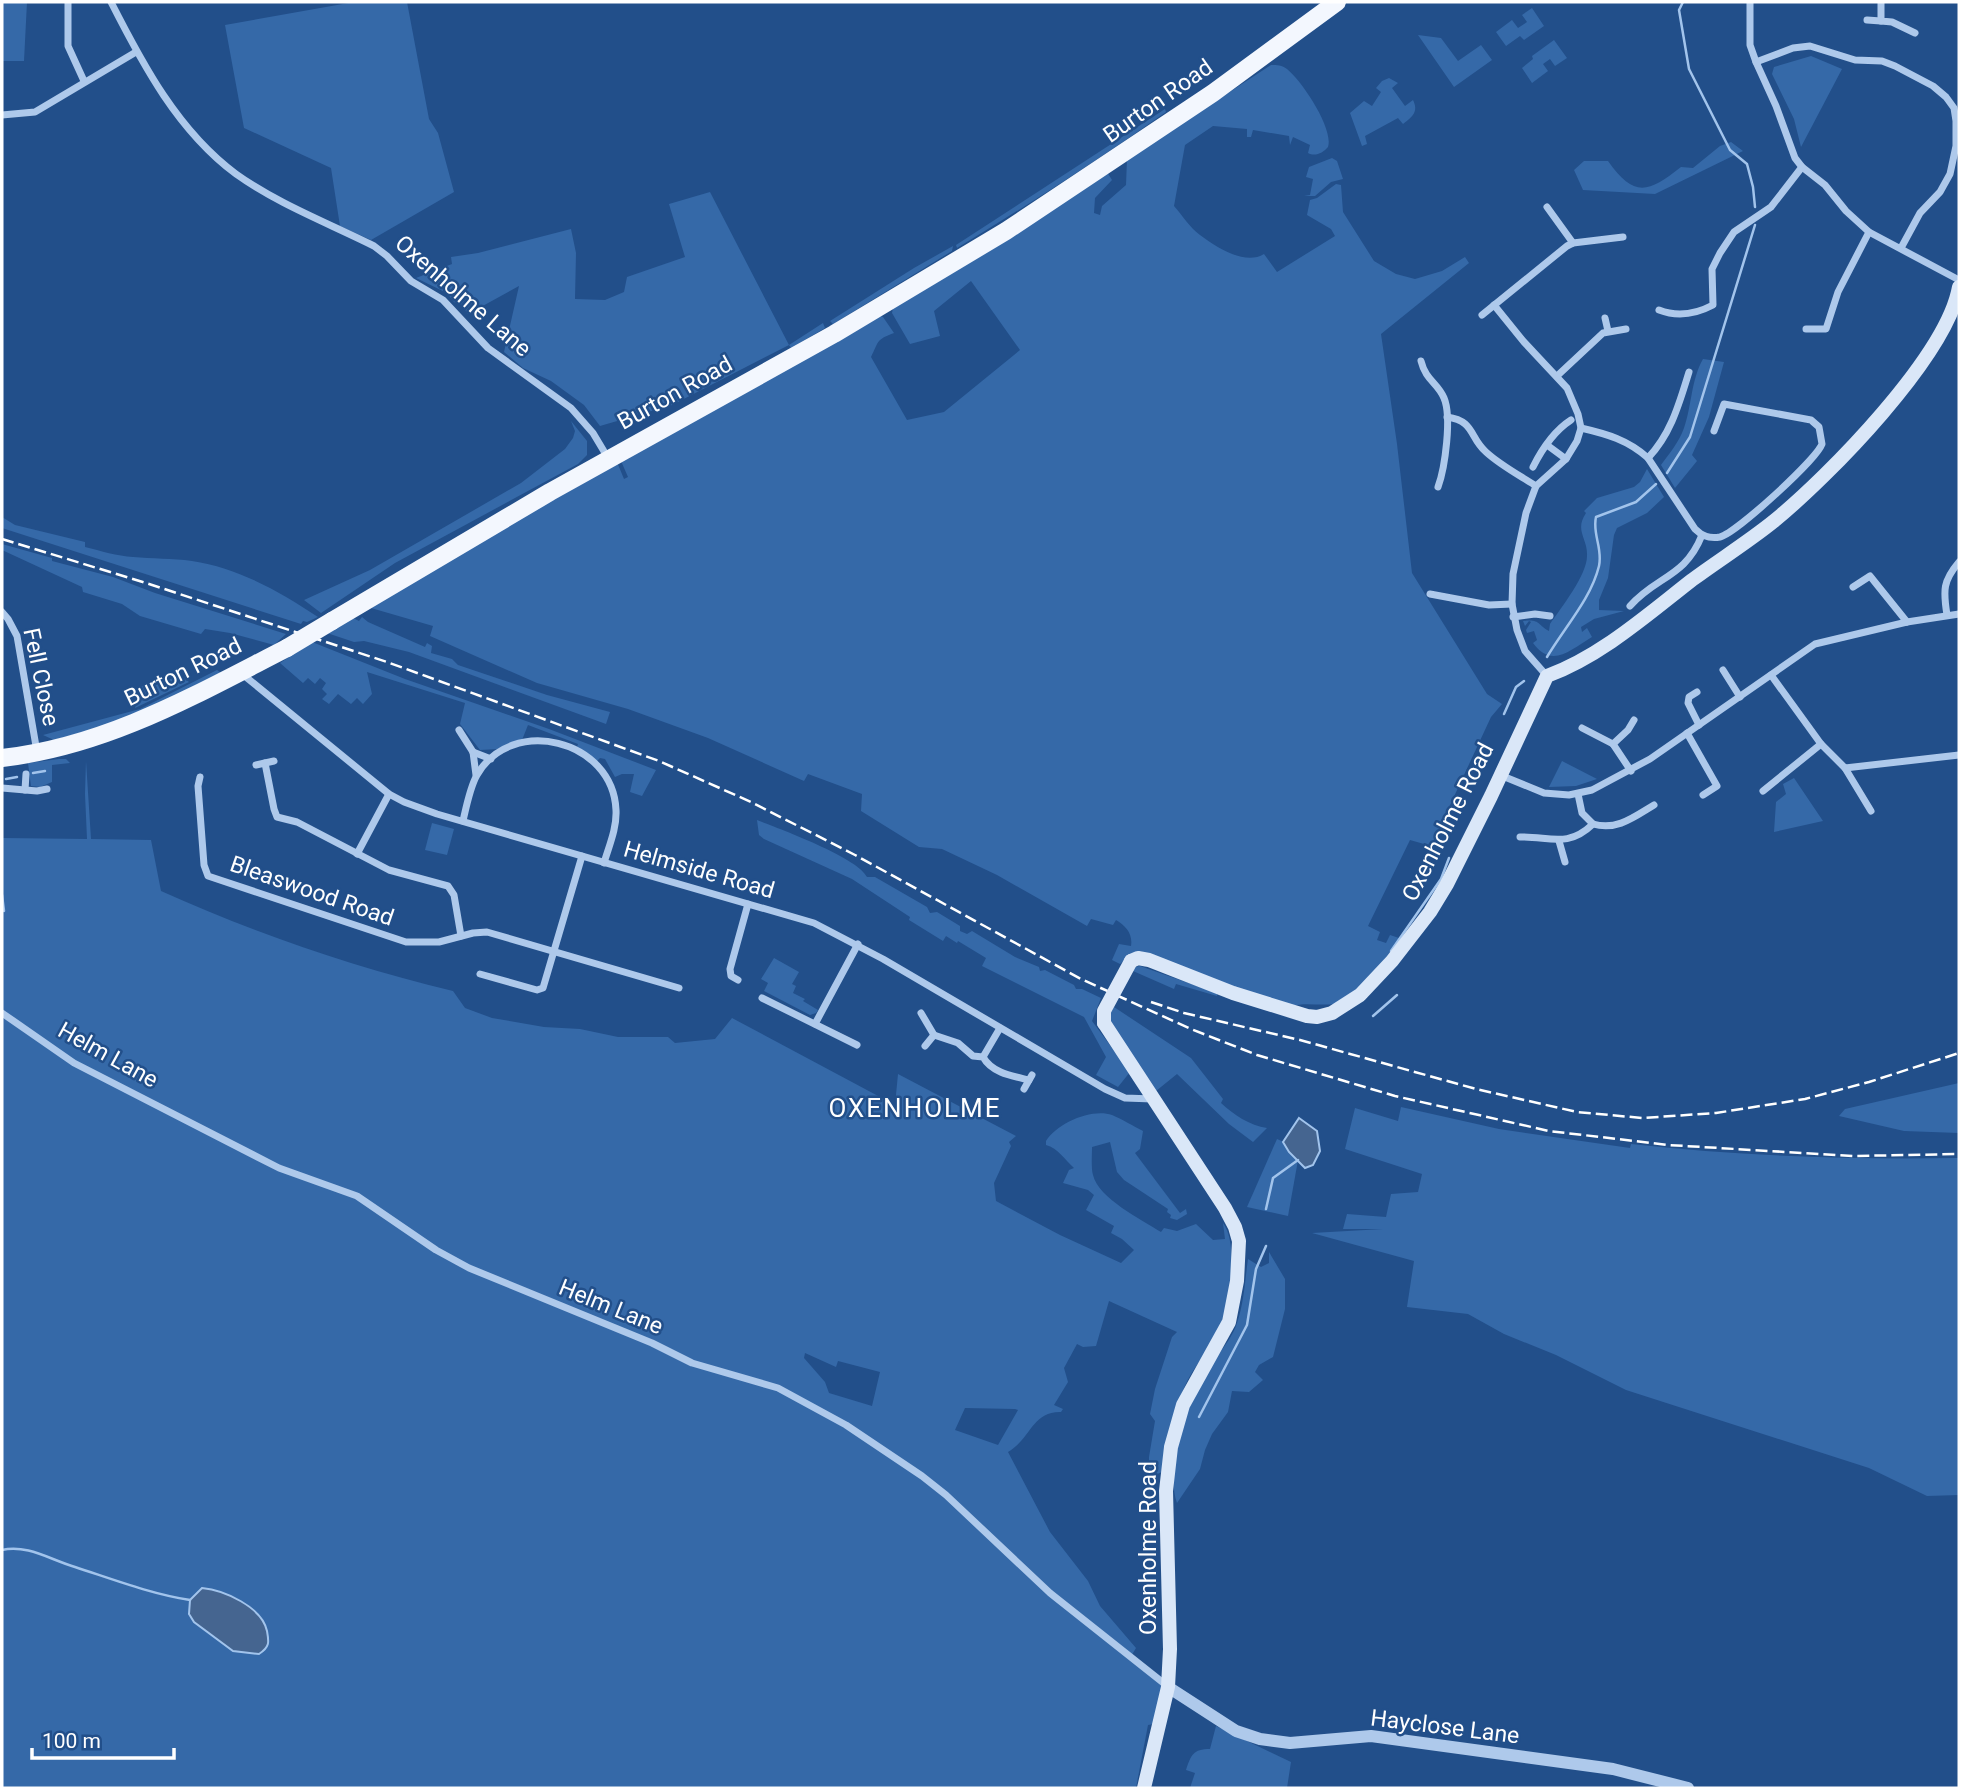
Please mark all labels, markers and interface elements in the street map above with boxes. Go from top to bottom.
street label: Burton Road [1098,54,1218,148]
street label: Oxenholme Lane [390,230,536,362]
street label: Burton Road [613,350,737,436]
street label: Fell Close [17,626,65,728]
street label: Burton Road [120,632,246,712]
street label: Oxenholme Road [1396,738,1500,906]
street label: Helmside Road [621,836,777,904]
street label: Bleaswood Road [227,850,397,932]
street label: Helm Lane [53,1017,163,1093]
district label: OXENHOLME [828,1093,1002,1123]
street label: Helm Lane [555,1274,667,1340]
street label: Oxenholme Road [1135,1461,1162,1635]
street label: Hayclose Lane [1369,1704,1521,1750]
scale bar [32,1716,173,1760]
text: 100 m [42,1729,101,1753]

